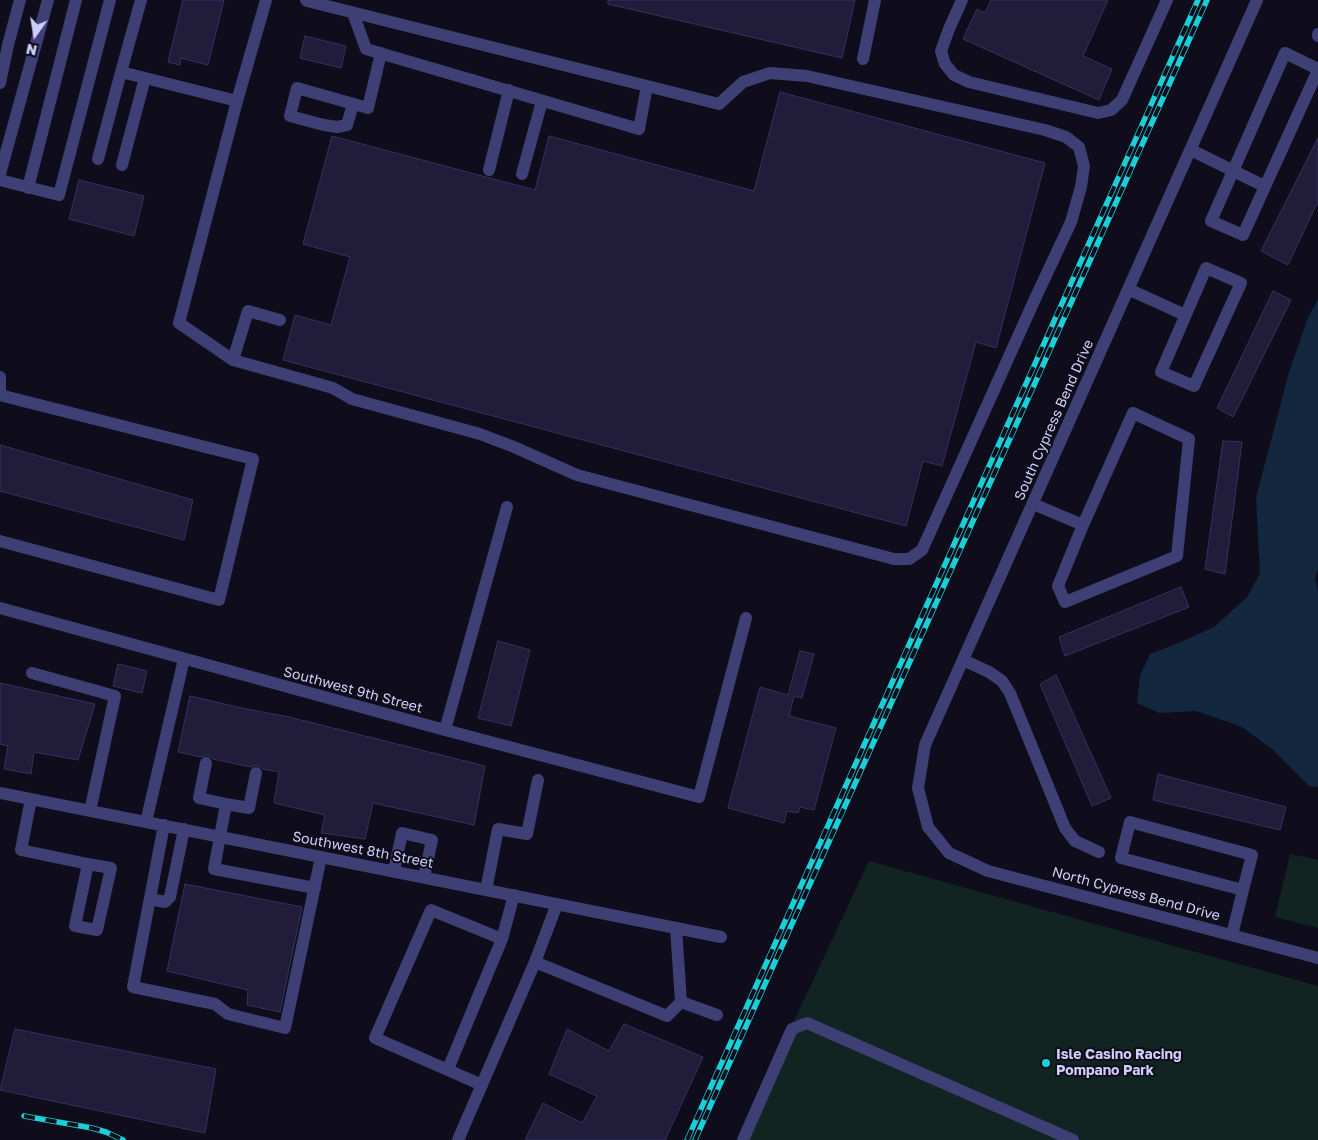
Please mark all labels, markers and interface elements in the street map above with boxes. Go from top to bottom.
north arrow [10,10,60,60]
text: N [24,41,39,60]
street label: South Cypress Bend Drive [1011,337,1097,503]
street label: Southwest 9th Street [282,663,424,717]
street label: Southwest 8th Street [291,828,435,872]
street label: North Cypress Bend Drive [1050,863,1222,925]
place label: Isle Casino Racing Pompano Park [1056,1047,1182,1080]
marker: Isle Casino Racing Pompano Park [1040,1057,1052,1069]

